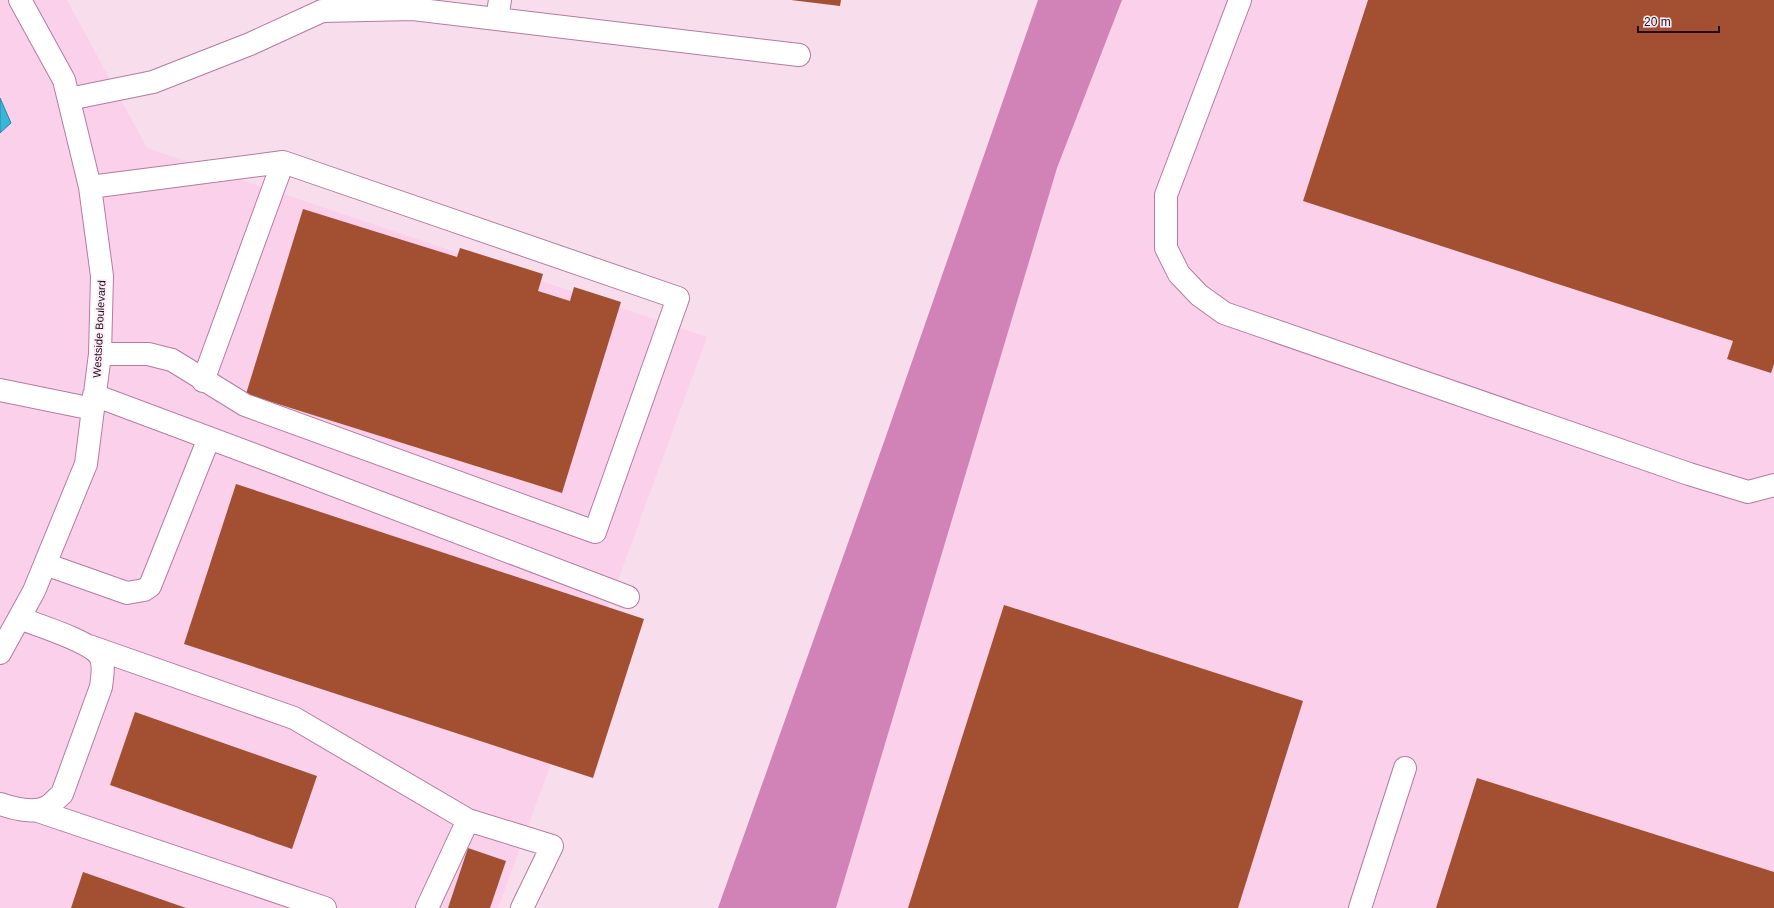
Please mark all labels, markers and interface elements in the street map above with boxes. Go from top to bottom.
scale bar [1638,8,1719,34]
text: 20 m [1644,15,1671,29]
street label: Westside Boulevard [90,280,108,378]

